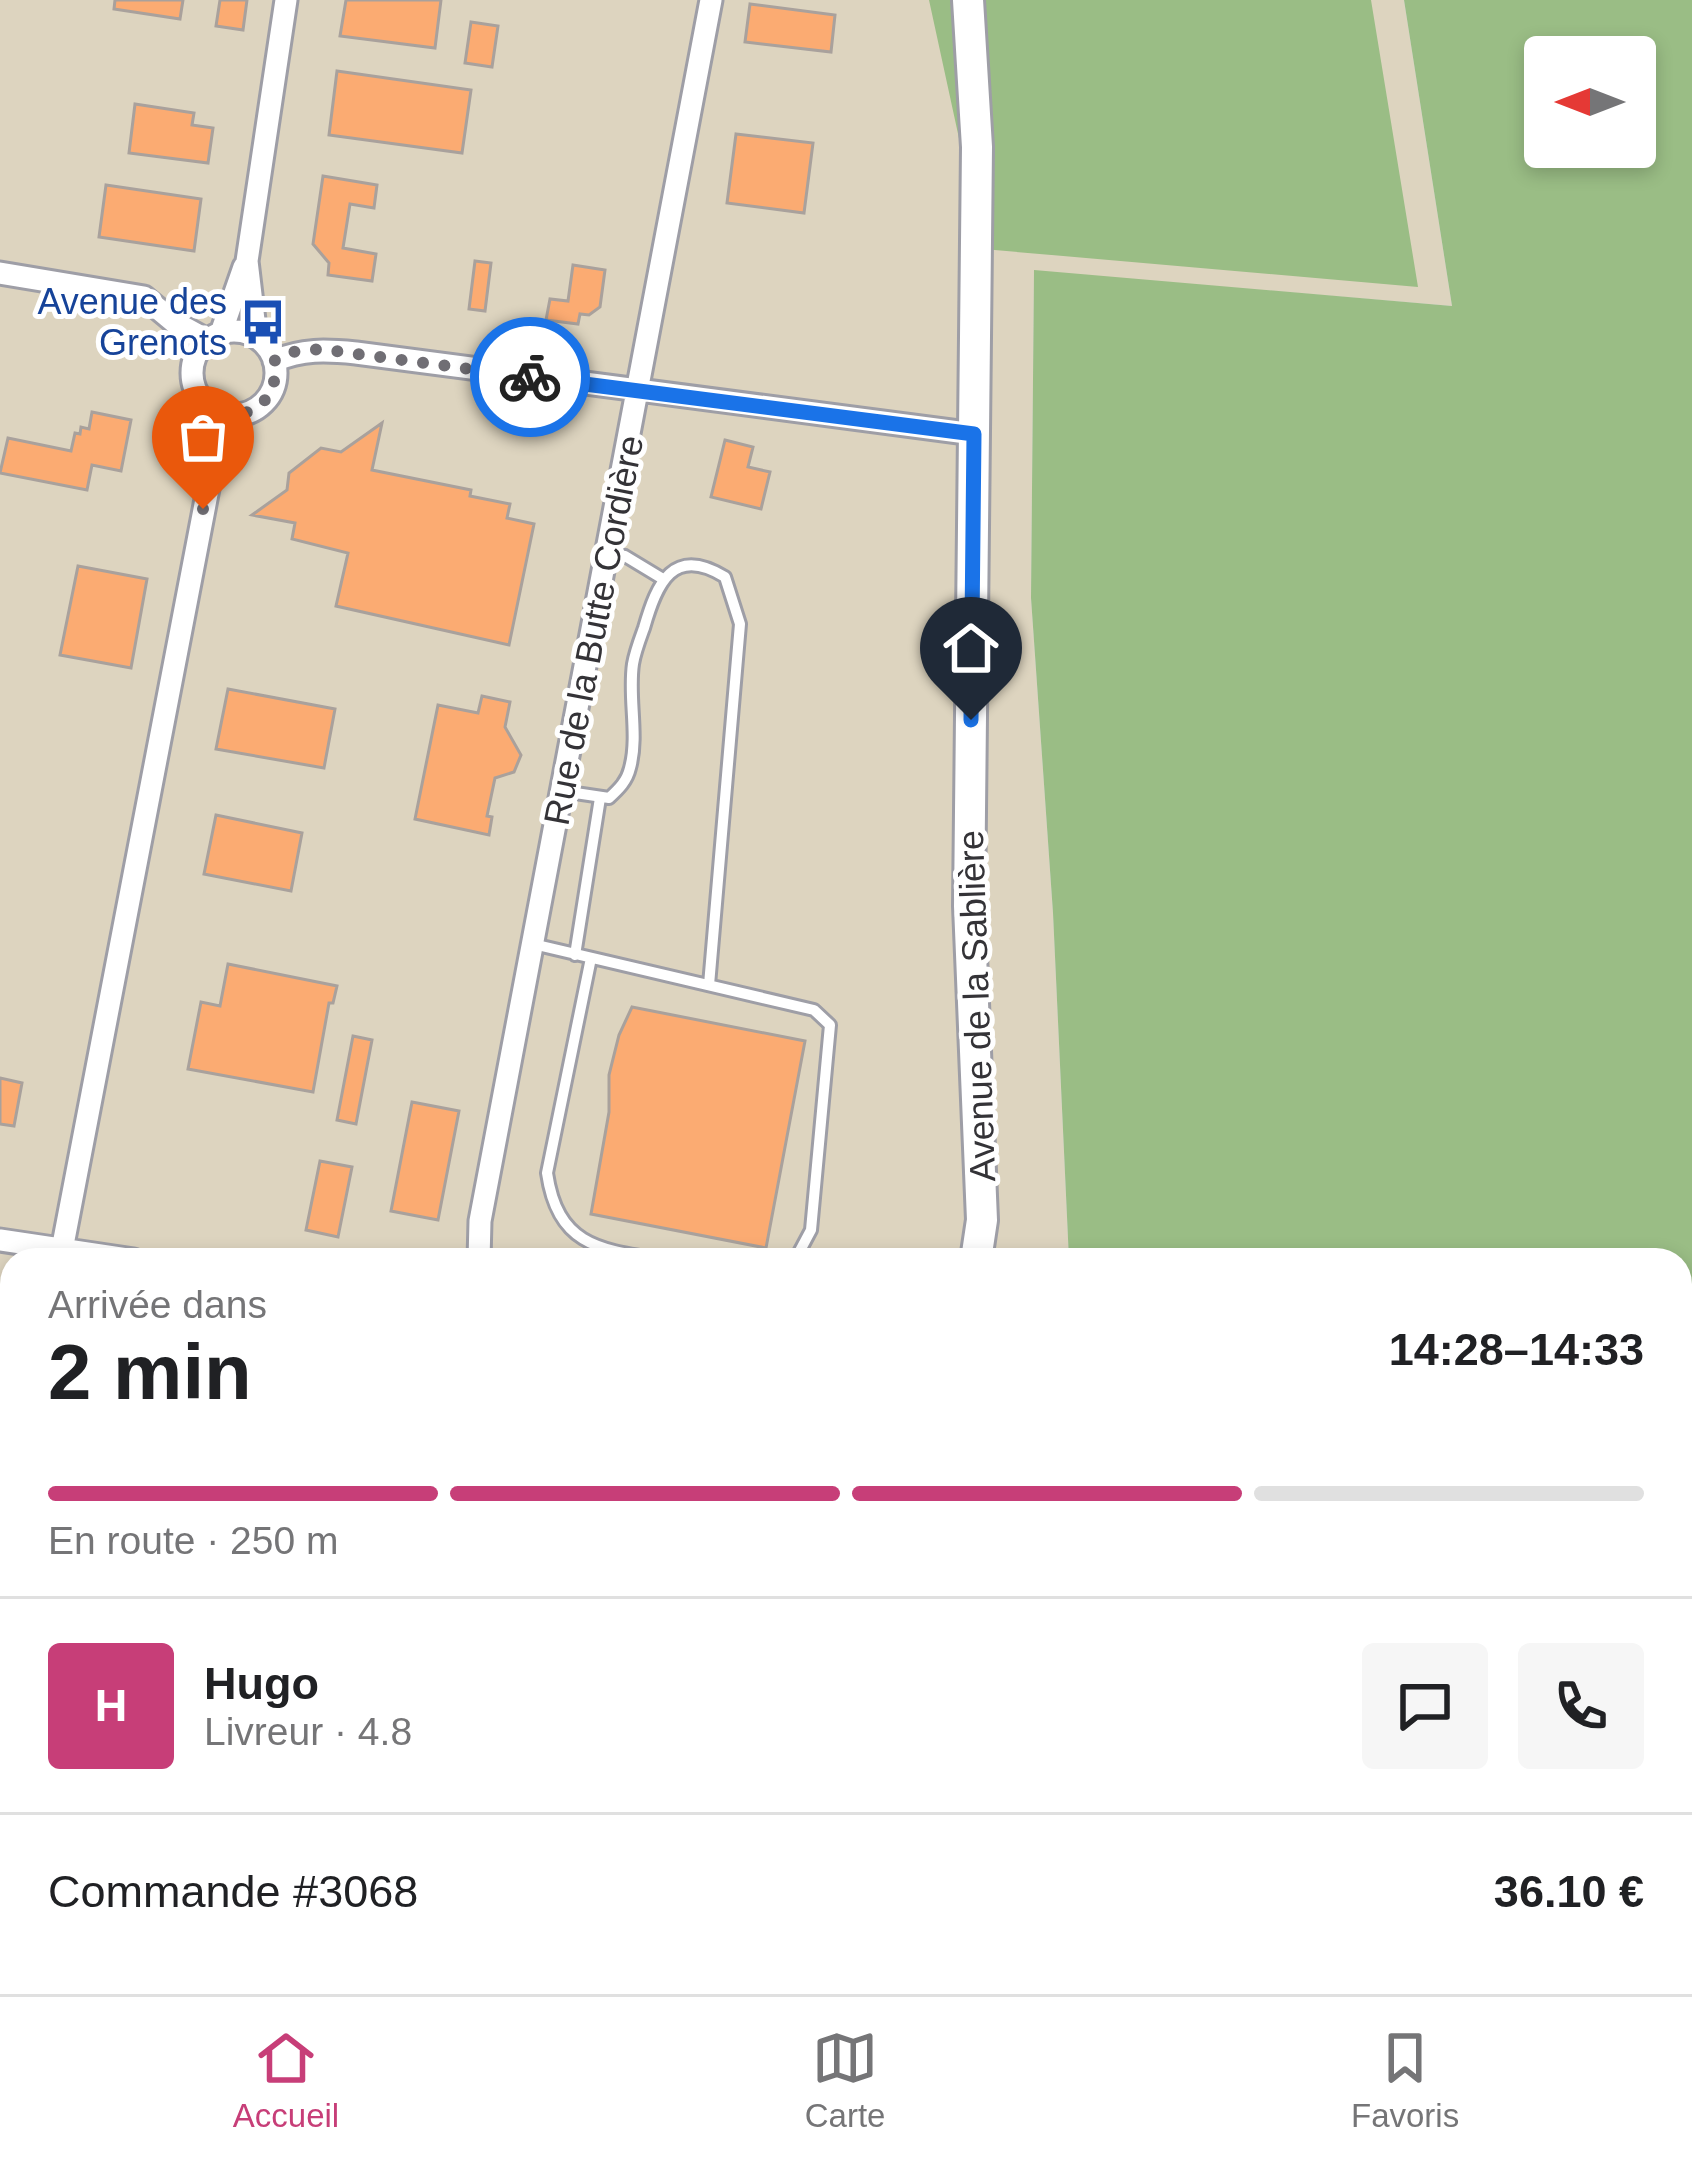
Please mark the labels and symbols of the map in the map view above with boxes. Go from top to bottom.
north arrow [1524,36,1656,168]
place label: Avenue des Grenots [38,281,227,363]
bus stop icon: Avenue des Grenots [238,297,288,347]
courier [470,317,590,437]
pin [152,386,254,509]
street label: Rue de la Butte Cordière [536,432,651,828]
pin [920,597,1022,720]
street label: Avenue de la Sablière [950,830,1003,1182]

